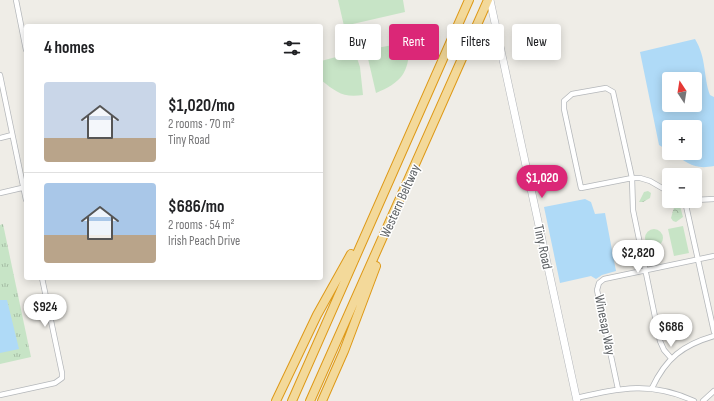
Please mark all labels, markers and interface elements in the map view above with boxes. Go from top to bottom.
chip: Buy [335,24,381,60]
chip: Rent [389,24,439,60]
chip: Filters [447,24,504,60]
chip: New [512,24,561,60]
icon: filters [281,37,303,59]
text: 4 homes [44,38,95,58]
north arrow [662,72,702,112]
map controls [662,72,702,208]
text: $1,020/mo [168,96,235,116]
icon: home [76,98,124,146]
text: 2 rooms · 70 m² [168,116,235,132]
button: + [662,120,702,160]
text: Tiny Road [168,132,210,148]
street label: Western Beltway [376,161,424,240]
pin: $1,020 [509,165,575,199]
button: − [662,168,702,208]
text: $1,020 [525,170,559,186]
text: $686/mo [168,197,225,217]
icon: home [76,199,124,247]
text: 2 rooms · 54 m² [168,217,235,233]
street label: Tiny Road [530,223,556,271]
text: Irish Peach Drive [168,233,240,249]
pin: $2,820 [605,240,671,274]
text: $2,820 [621,245,655,261]
street label: Winesap Way [591,293,619,357]
pin: $924 [21,294,69,328]
text: $924 [33,299,57,315]
pin: $686 [647,314,695,348]
text: $686 [658,319,684,335]

